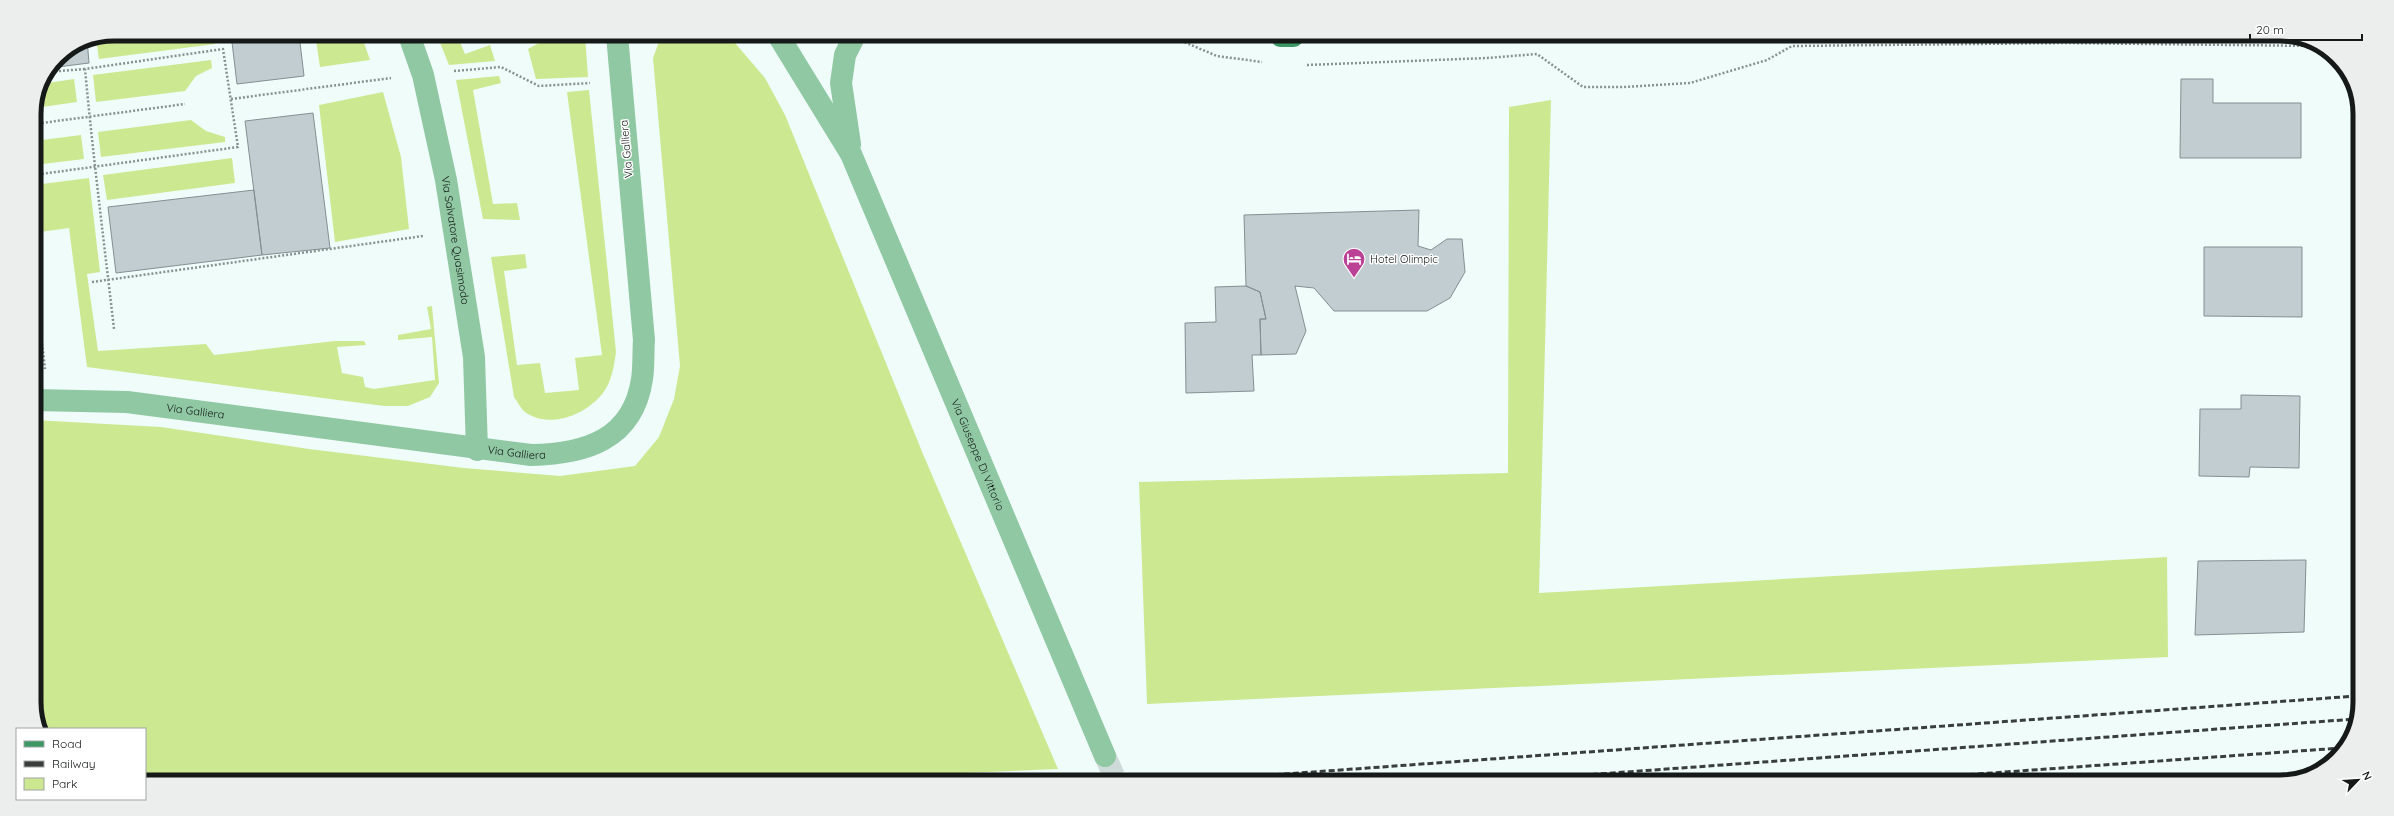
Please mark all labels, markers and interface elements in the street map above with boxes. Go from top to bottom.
scale bar [2250,16,2362,42]
text: 20 m [2256,22,2284,37]
street label: Via Galliera [616,119,636,179]
street label: Via Salvatore Quasimodo [438,175,473,306]
hotel icon: Hotel Olimpic [1341,246,1367,279]
place label: Hotel Olimpic [1370,252,1438,266]
street label: Via Giuseppe Di Vittorio [948,397,1008,513]
street label: Via Galliera [166,400,225,422]
street label: Via Galliera [487,442,546,462]
legend [16,728,146,800]
text: Road [52,736,82,751]
text: Railway [52,756,96,771]
north arrow [2338,760,2378,800]
text: N [2359,769,2375,782]
text: Park [52,776,77,791]

